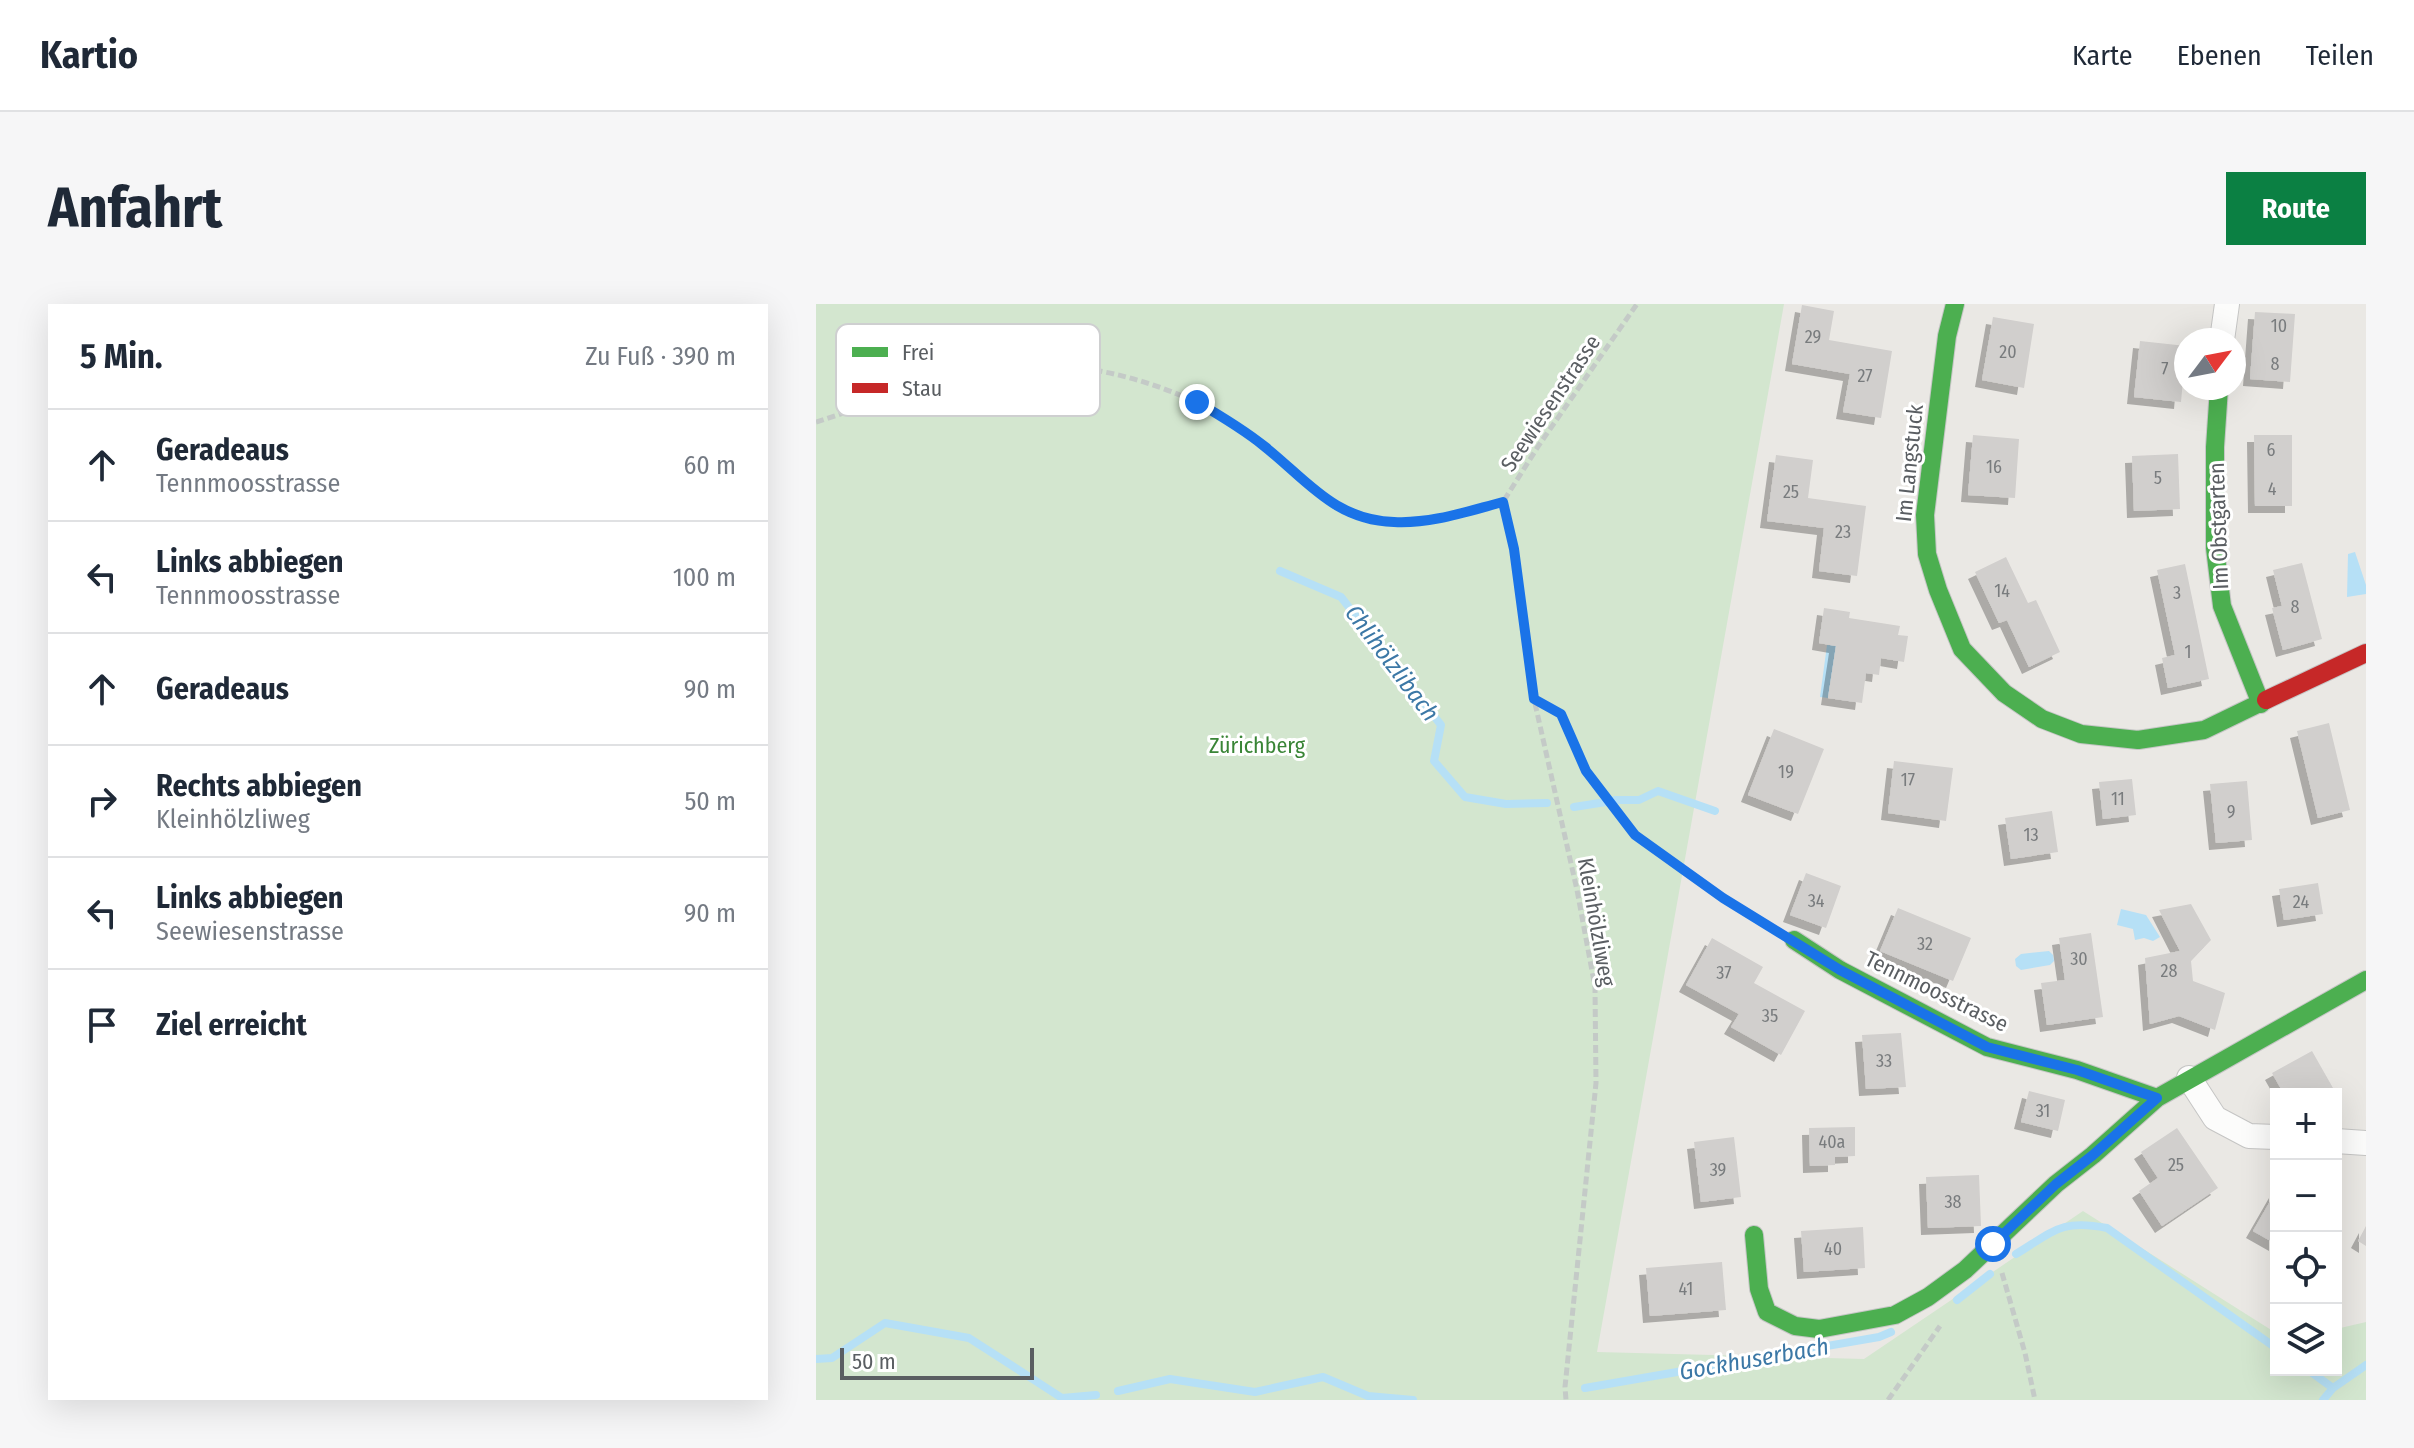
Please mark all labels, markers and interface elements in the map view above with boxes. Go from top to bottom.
text: Kartio [40,32,138,78]
text: Karte [2072,39,2133,72]
text: Ebenen [2177,39,2262,72]
text: Teilen [2306,39,2374,72]
button: Route [2226,172,2366,245]
text: Anfahrt [48,175,222,242]
house number: 10 [2271,315,2287,337]
legend [836,324,1100,416]
house number: 29 [1805,326,1821,348]
north arrow [2174,328,2246,400]
street label: Seewiesenstrasse [1495,330,1606,477]
text: 5 Min. [80,336,163,377]
text: Frei [902,339,934,366]
text: Zu Fuß · 390 m [585,341,736,372]
house number: 20 [1999,341,2017,363]
house number: 8 [2271,353,2280,375]
house number: 7 [2161,358,2169,380]
house number: 27 [1857,365,1873,387]
text: Stau [902,375,942,402]
route end [1179,384,1215,420]
street label: Im Langstuck [1890,402,1929,523]
text: Geradeaus [156,432,289,468]
house number: 6 [2267,439,2276,461]
icon: ahead [80,443,124,487]
text: 60 m [683,450,736,481]
house number: 16 [1986,456,2002,478]
street label: Im Obstgarten [2203,462,2234,590]
house number: 5 [2154,467,2162,489]
text: Tennmoosstrasse [156,468,340,499]
house number: 4 [2268,478,2277,500]
house number: 25 [1783,481,1799,503]
house number: 23 [1835,521,1851,543]
text: Links abbiegen [156,544,344,580]
icon: left [80,555,124,599]
text: 100 m [673,562,736,593]
text: Tennmoosstrasse [156,580,340,611]
house number: 14 [1994,580,2010,602]
house number: 3 [2173,582,2181,604]
house number: 8 [2291,596,2300,618]
water label: Chlihölzlibach [1339,599,1445,727]
house number: 1 [2184,641,2192,663]
icon: ahead [80,667,124,711]
text: Geradeaus [156,671,289,707]
text: 90 m [684,674,736,705]
park label: Zürichberg [1209,732,1306,759]
house number: 19 [1778,761,1794,783]
text: Rechts abbiegen [156,768,362,804]
house number: 17 [1901,769,1915,791]
icon: right [80,779,124,823]
text: 50 m [684,786,736,817]
house number: 11 [2111,788,2125,810]
house number: 9 [2227,801,2235,823]
text: Kleinhölzliweg [156,804,310,835]
house number: 13 [2023,824,2039,846]
street label: Kleinhölzliweg [1572,856,1621,989]
text: Links abbiegen [156,880,344,916]
house number: 34 [1808,890,1825,912]
icon: left [80,891,124,935]
house number: 24 [2293,891,2309,913]
text: 90 m [684,898,736,929]
text: Seewiesenstrasse [156,916,344,947]
house number: 32 [1917,933,1933,955]
street label: Tennmoosstrasse [1861,945,2013,1038]
house number: 30 [2070,948,2088,970]
house number: 28 [2161,960,2177,982]
house number: 37 [1716,962,1732,984]
icon: arrive [80,1003,124,1047]
house number: 35 [1762,1005,1778,1027]
text: Ziel erreicht [156,1007,307,1043]
house number: 33 [1876,1050,1892,1072]
map controls [2270,1088,2342,1376]
button: + [2270,1088,2342,1160]
house number: 31 [2036,1100,2050,1122]
house number: 40a [1819,1131,1846,1153]
house number: 25 [2168,1154,2184,1176]
house number: 39 [1710,1159,1726,1181]
button: − [2270,1160,2342,1232]
house number: 38 [1944,1191,1962,1213]
route start [1975,1226,2011,1262]
button: locate [2270,1232,2342,1304]
house number: 40 [1824,1238,1842,1260]
house number: 41 [1679,1278,1693,1300]
button: layers [2270,1304,2342,1376]
water label: Gockhuserbach [1677,1332,1831,1386]
scale bar [840,1344,1034,1380]
text: 50 m [852,1348,896,1375]

